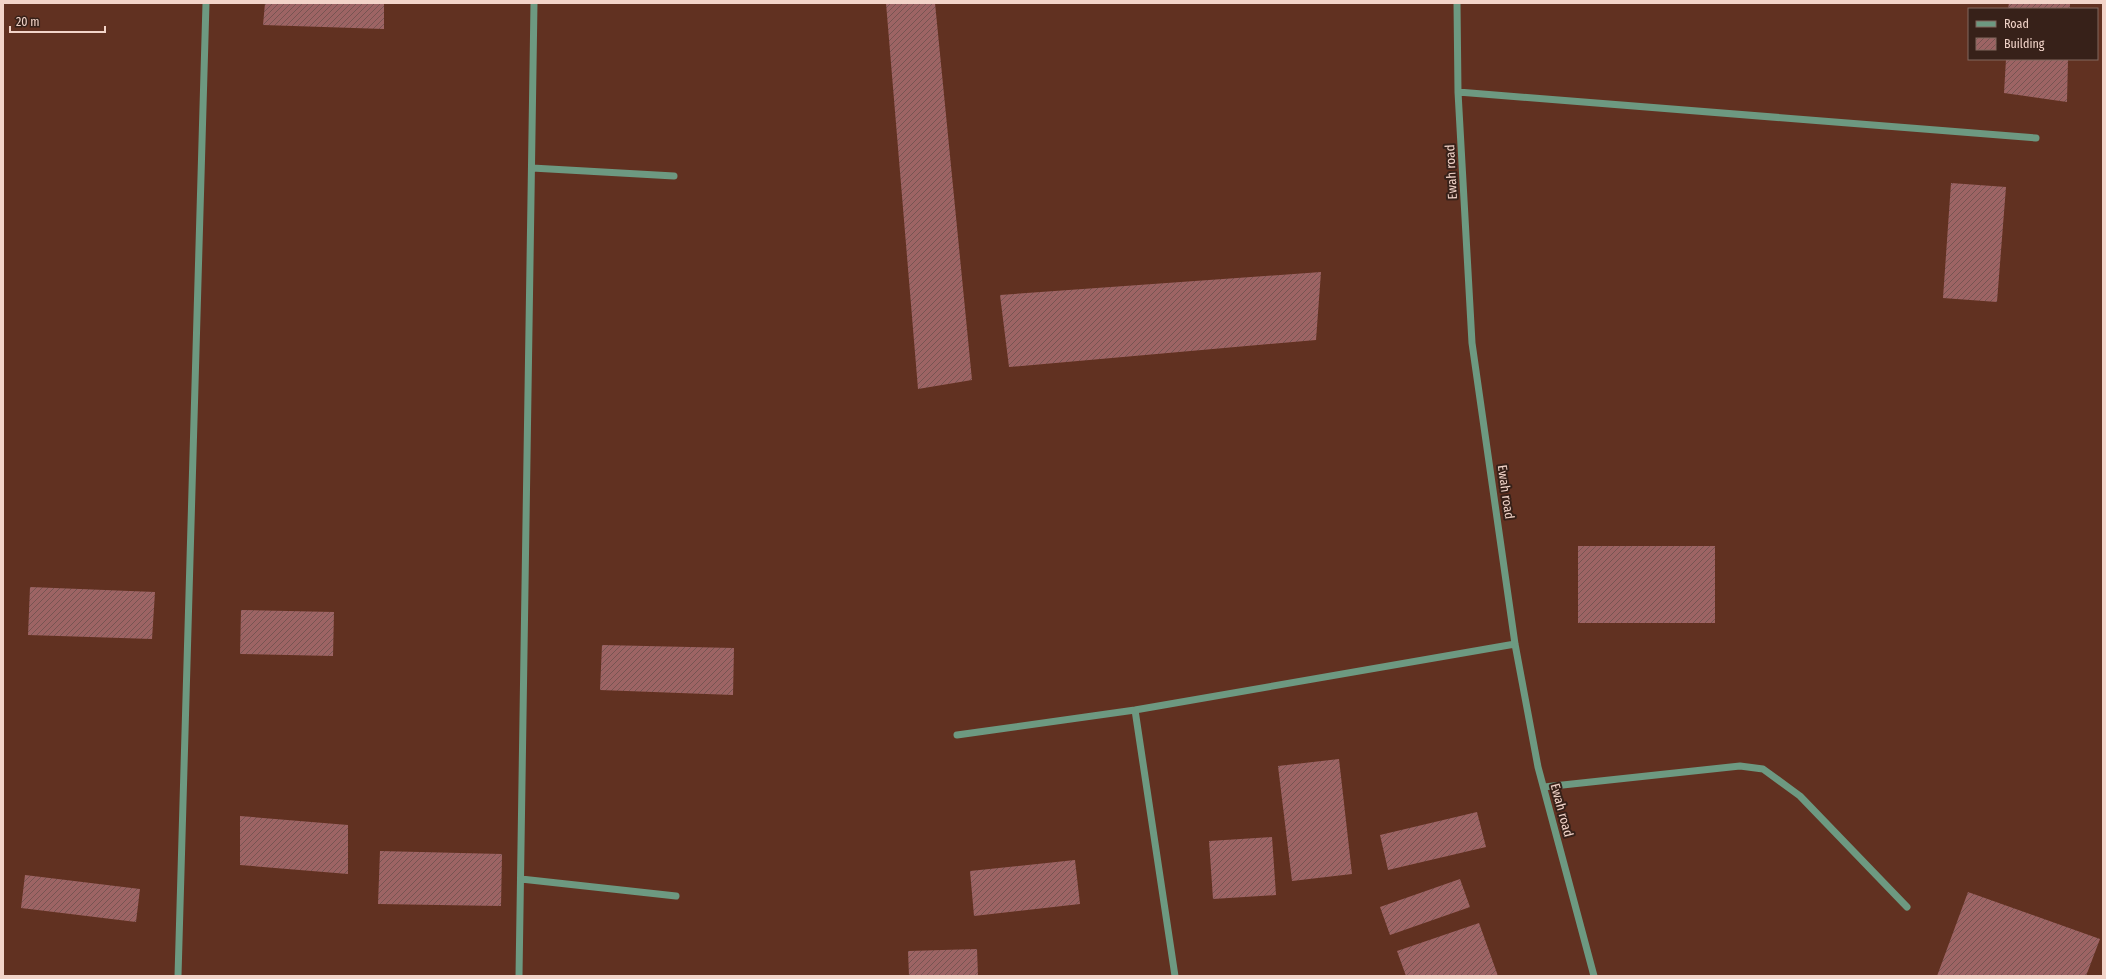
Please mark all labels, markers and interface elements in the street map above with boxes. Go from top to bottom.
scale bar [10,8,105,34]
legend [1968,8,2098,60]
text: 20 m [16,15,40,29]
text: Road [2004,17,2029,31]
text: Building [2004,37,2045,51]
street label: Ewah road [1442,144,1460,200]
street label: Ewah road [1495,464,1517,520]
street label: Ewah road [1548,782,1576,838]

